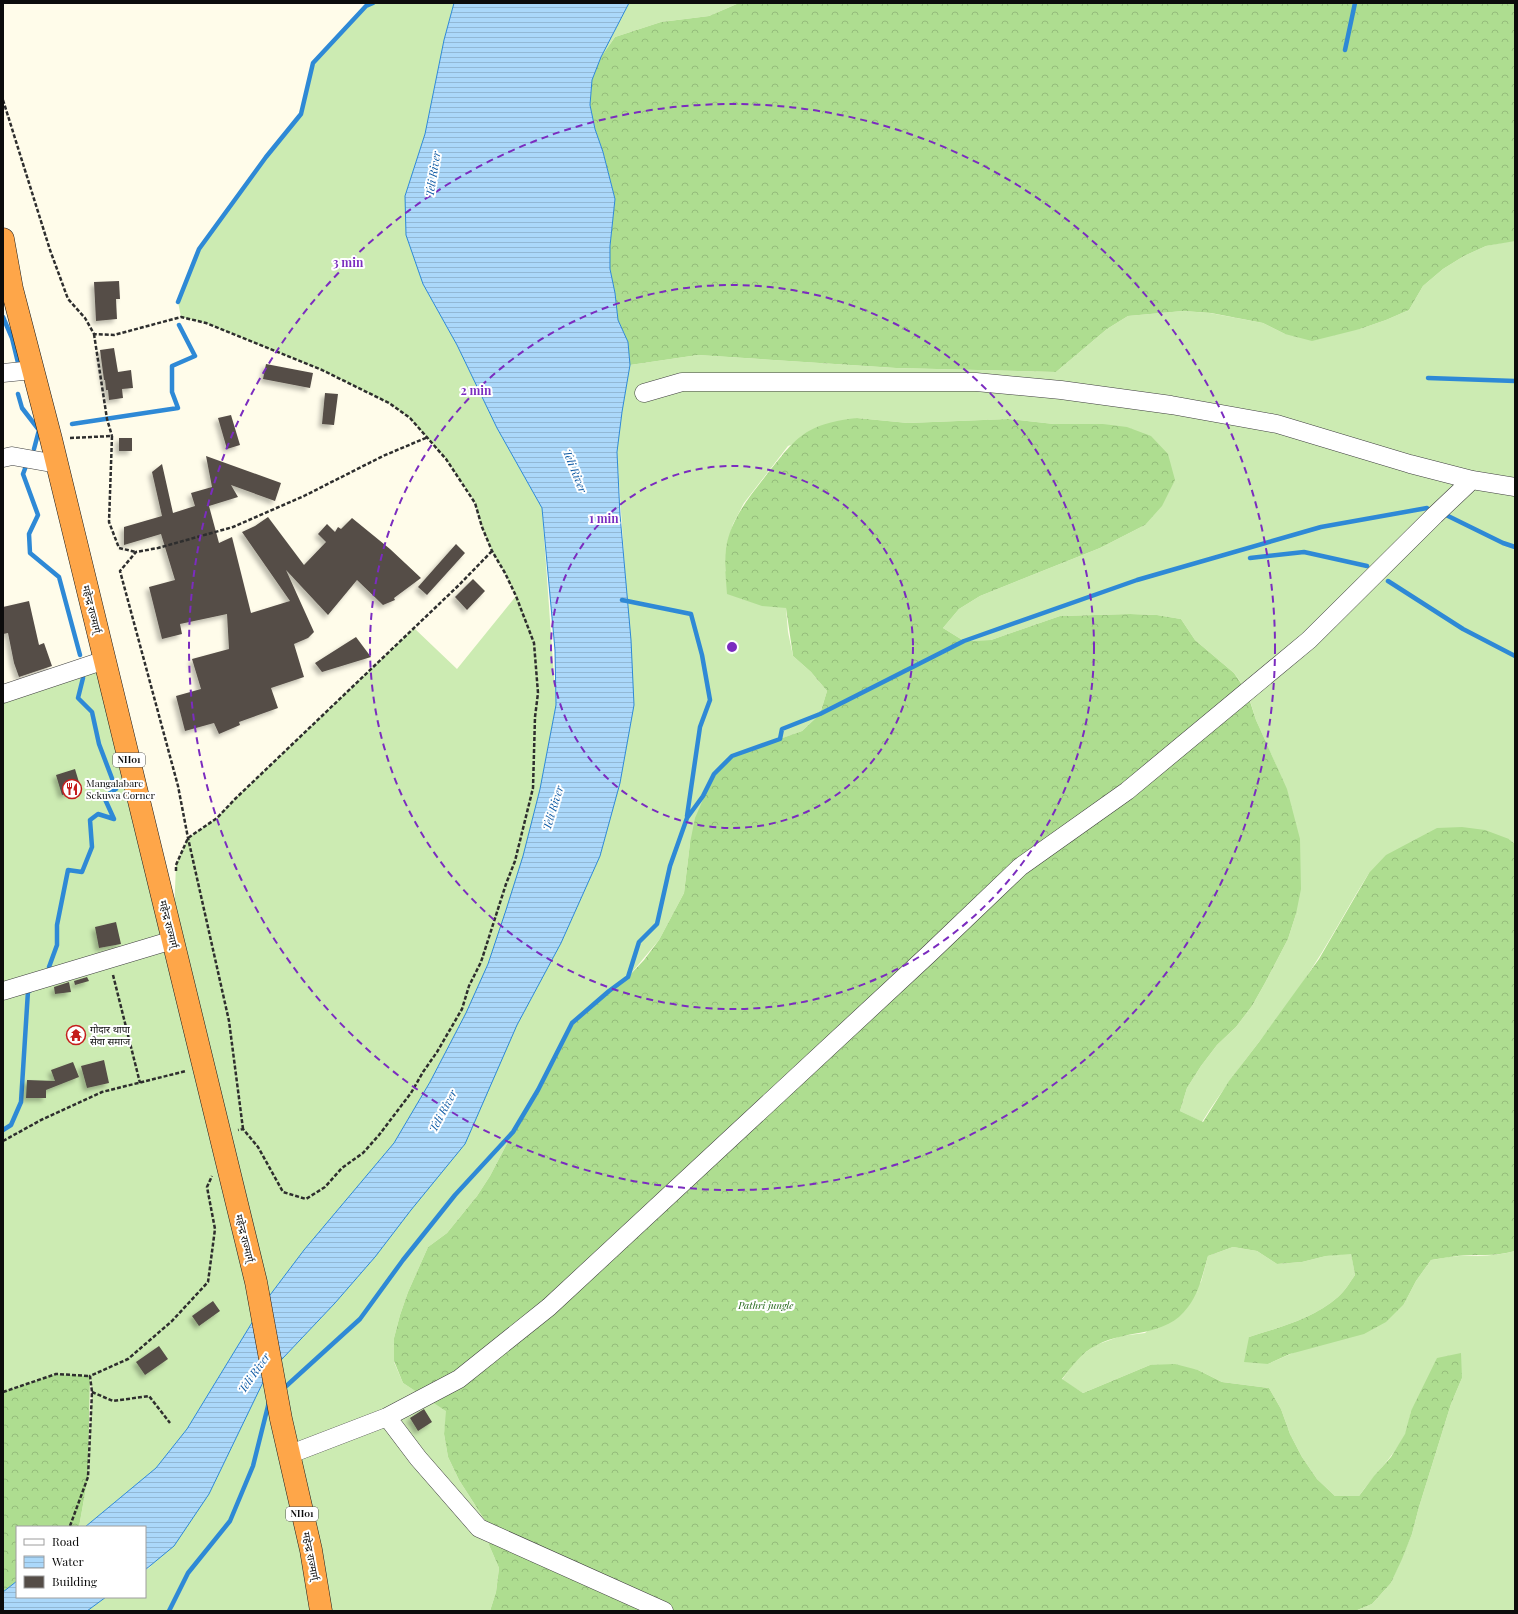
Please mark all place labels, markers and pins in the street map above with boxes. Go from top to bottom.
centre of rings [725,640,739,654]
place label: Mangalabare Sekuwa Corner [86,776,156,802]
restaurant icon: Mangalabare Sekuwa Corner [61,778,83,800]
place label: गोदार थापा सेवा समाज [90,1022,131,1048]
temple icon: गोदार थापा सेवा समाज [65,1024,87,1046]

